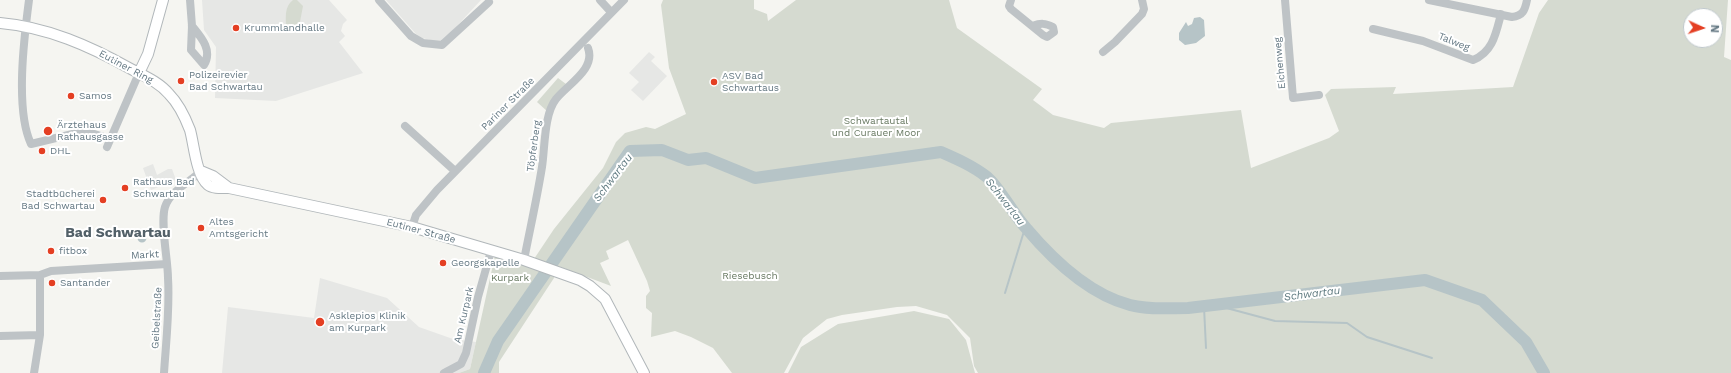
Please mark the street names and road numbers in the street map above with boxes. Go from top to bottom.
street label: Talweg [1437,30,1471,54]
street label: Eichenweg [1272,37,1288,89]
street label: Eutiner Ring [97,48,155,86]
street label: Pariner Straße [479,75,537,133]
street label: Töpferberg [524,119,544,173]
street label: Eutiner Straße [385,216,457,246]
street label: Markt [131,248,159,262]
street label: Am Kurpark [452,286,476,344]
street label: Geibelstraße [149,287,165,349]

